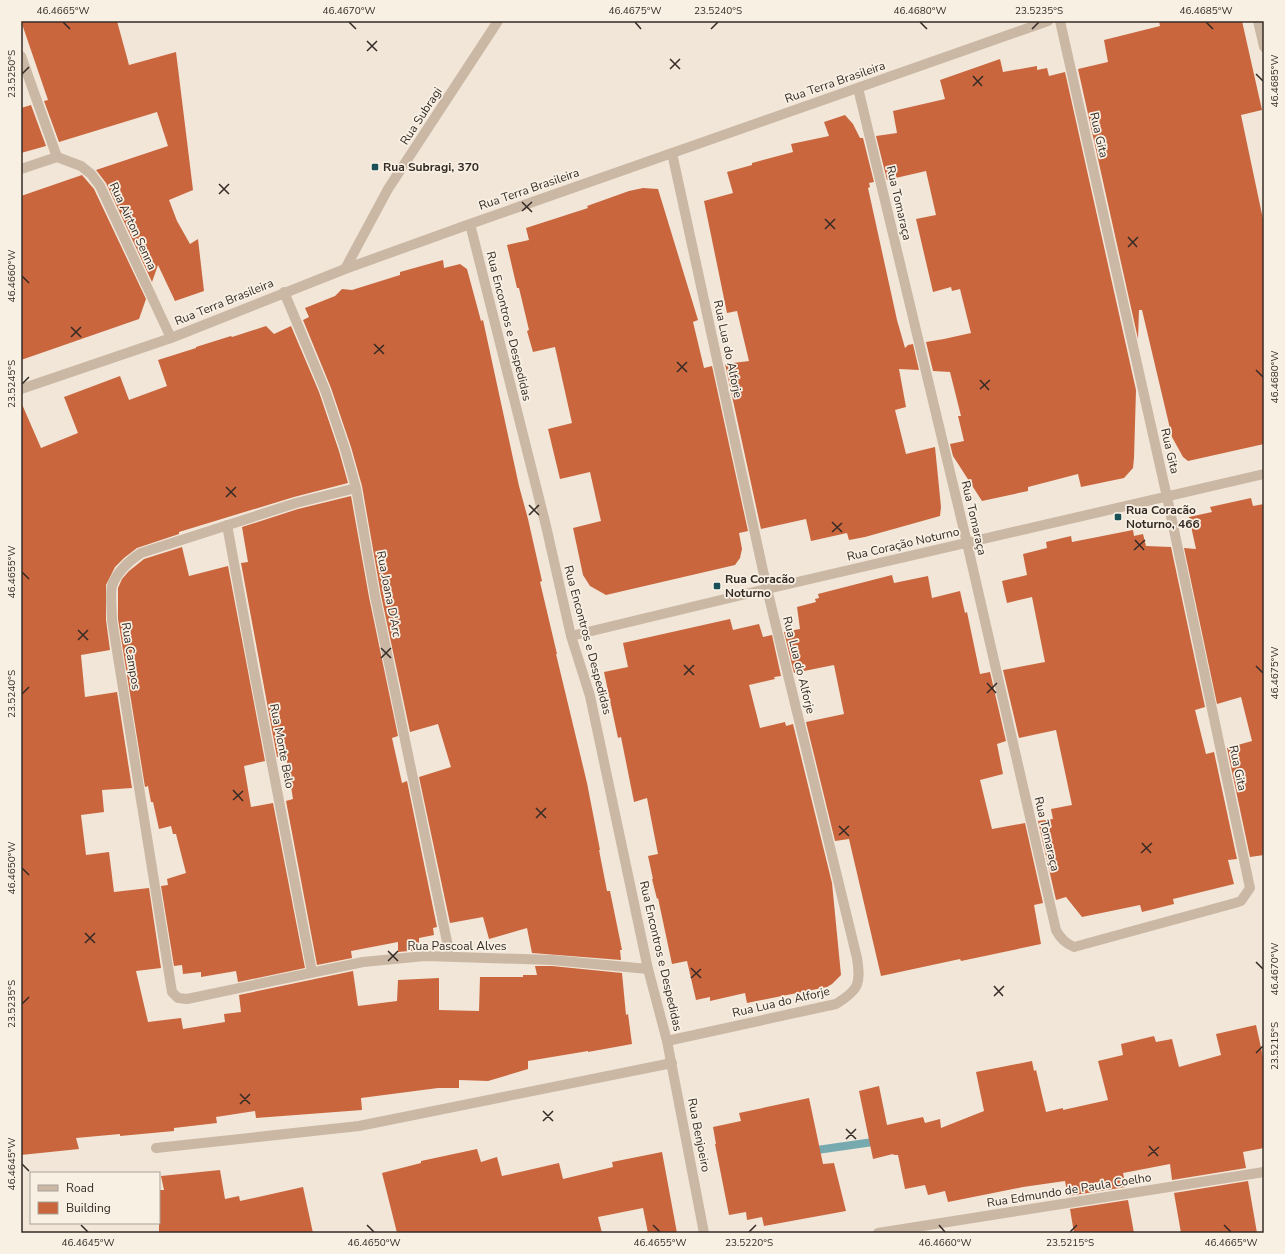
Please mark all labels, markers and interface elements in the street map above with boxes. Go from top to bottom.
text: 46.4665°W [36,4,90,18]
text: 46.4670°W [322,4,376,18]
text: 46.4675°W [608,4,662,18]
text: 23.5240°S [694,4,742,18]
text: 46.4680°W [893,4,947,18]
text: 23.5235°S [1015,4,1063,18]
text: 46.4685°W [1179,4,1233,18]
text: 23.5250°S [5,50,19,98]
text: 46.4685°W [1268,54,1282,108]
street label: Rua Terra Brasileira [783,57,887,107]
street label: Rua Subragi [396,84,446,148]
street label: Rua Gita [1086,111,1112,159]
place label: Rua Subragi, 370 [383,159,479,175]
marker: Rua Subragi, 370 [370,162,380,172]
street label: Rua Terra Brasileira [477,164,581,214]
street label: Rua Tomaraça [883,164,915,242]
street label: Rua Airton Senna [106,180,160,272]
text: 46.4660°W [5,249,19,303]
street label: Rua Encontros e Despedidas [483,249,535,403]
street label: Rua Terra Brasileira [172,275,276,329]
street label: Rua Lua do Alforje [710,299,746,399]
text: 46.4680°W [1268,350,1282,404]
text: 23.5245°S [5,360,19,408]
street label: Rua Gita [1157,427,1183,475]
street label: Rua Tomaraça [958,479,990,557]
place label: Rua Coracão Noturno, 466 [1126,502,1200,532]
marker: Rua Coracão Noturno, 466 [1113,512,1123,522]
street label: Rua Coração Noturno [845,523,961,565]
text: 46.4655°W [5,545,19,599]
street label: Rua Joana D'Arc [373,550,405,639]
street label: Rua Encontros e Despedidas [560,564,616,717]
place label: Rua Coracão Noturno [725,571,795,601]
marker: Rua Coracão Noturno [712,581,722,591]
street label: Rua Lua do Alforje [779,615,819,715]
street label: Rua Campos [118,621,144,691]
text: 46.4675°W [1268,646,1282,700]
text: 23.5240°S [5,670,19,718]
street label: Rua Monte Belo [266,702,298,790]
street label: Rua Gita [1225,744,1251,792]
street label: Rua Tomaraça [1031,795,1063,873]
text: 46.4650°W [5,841,19,895]
street label: Rua Encontros e Despedidas [636,879,686,1033]
street label: Rua Pascoal Alves [407,938,507,954]
text: 46.4670°W [1268,942,1282,996]
text: 23.5235°S [5,980,19,1028]
street label: Rua Lua do Alforje [731,983,831,1021]
text: 23.5215°S [1268,1022,1282,1070]
street label: Rua Benjoeiro [684,1097,714,1174]
text: 46.4645°W [5,1137,19,1191]
street label: Rua Edmundo de Paula Coelho [986,1169,1153,1211]
legend [30,1172,160,1224]
text: Road [66,1180,94,1196]
text: Building [66,1200,111,1216]
text: 46.4645°W [61,1236,115,1250]
text: 46.4650°W [347,1236,401,1250]
text: 46.4655°W [633,1236,687,1250]
text: 23.5220°S [725,1236,773,1250]
text: 46.4660°W [918,1236,972,1250]
text: 23.5215°S [1046,1236,1094,1250]
text: 46.4665°W [1204,1236,1258,1250]

